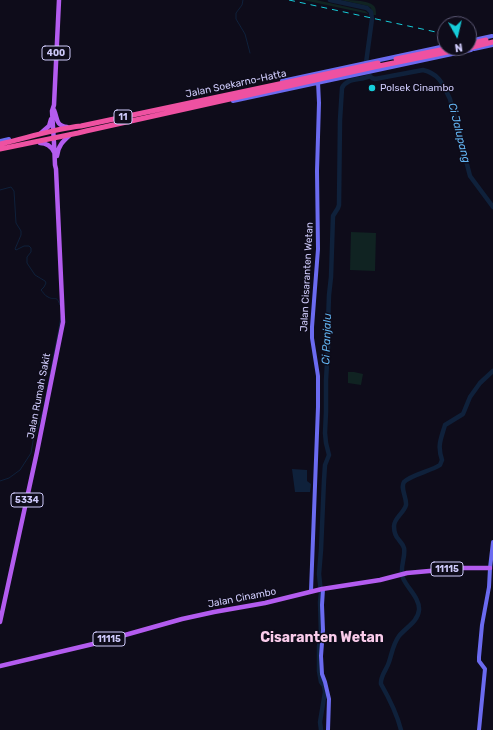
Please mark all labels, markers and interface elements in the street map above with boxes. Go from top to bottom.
north arrow [437,16,477,56]
text: N [454,40,463,54]
road number: 400 [42,46,70,60]
street label: Jalan Soekarno-Hatta [185,67,287,101]
place label: Polsek Cinambo [380,82,454,94]
marker: Polsek Cinambo [367,83,377,93]
water label: Ci Jalupang [445,102,473,164]
road number: 11 [114,110,132,124]
street label: Jalan Cisaranten Wetan [298,222,316,332]
water label: Ci Panjalu [320,313,334,365]
street label: Jalan Rumah Sakit [25,352,53,440]
road number: 5334 [11,493,43,507]
road number: 11115 [431,562,463,576]
street label: Jalan Cinambo [207,585,277,611]
district label: Cisaranten Wetan [260,630,384,646]
road number: 11115 [93,632,125,646]

